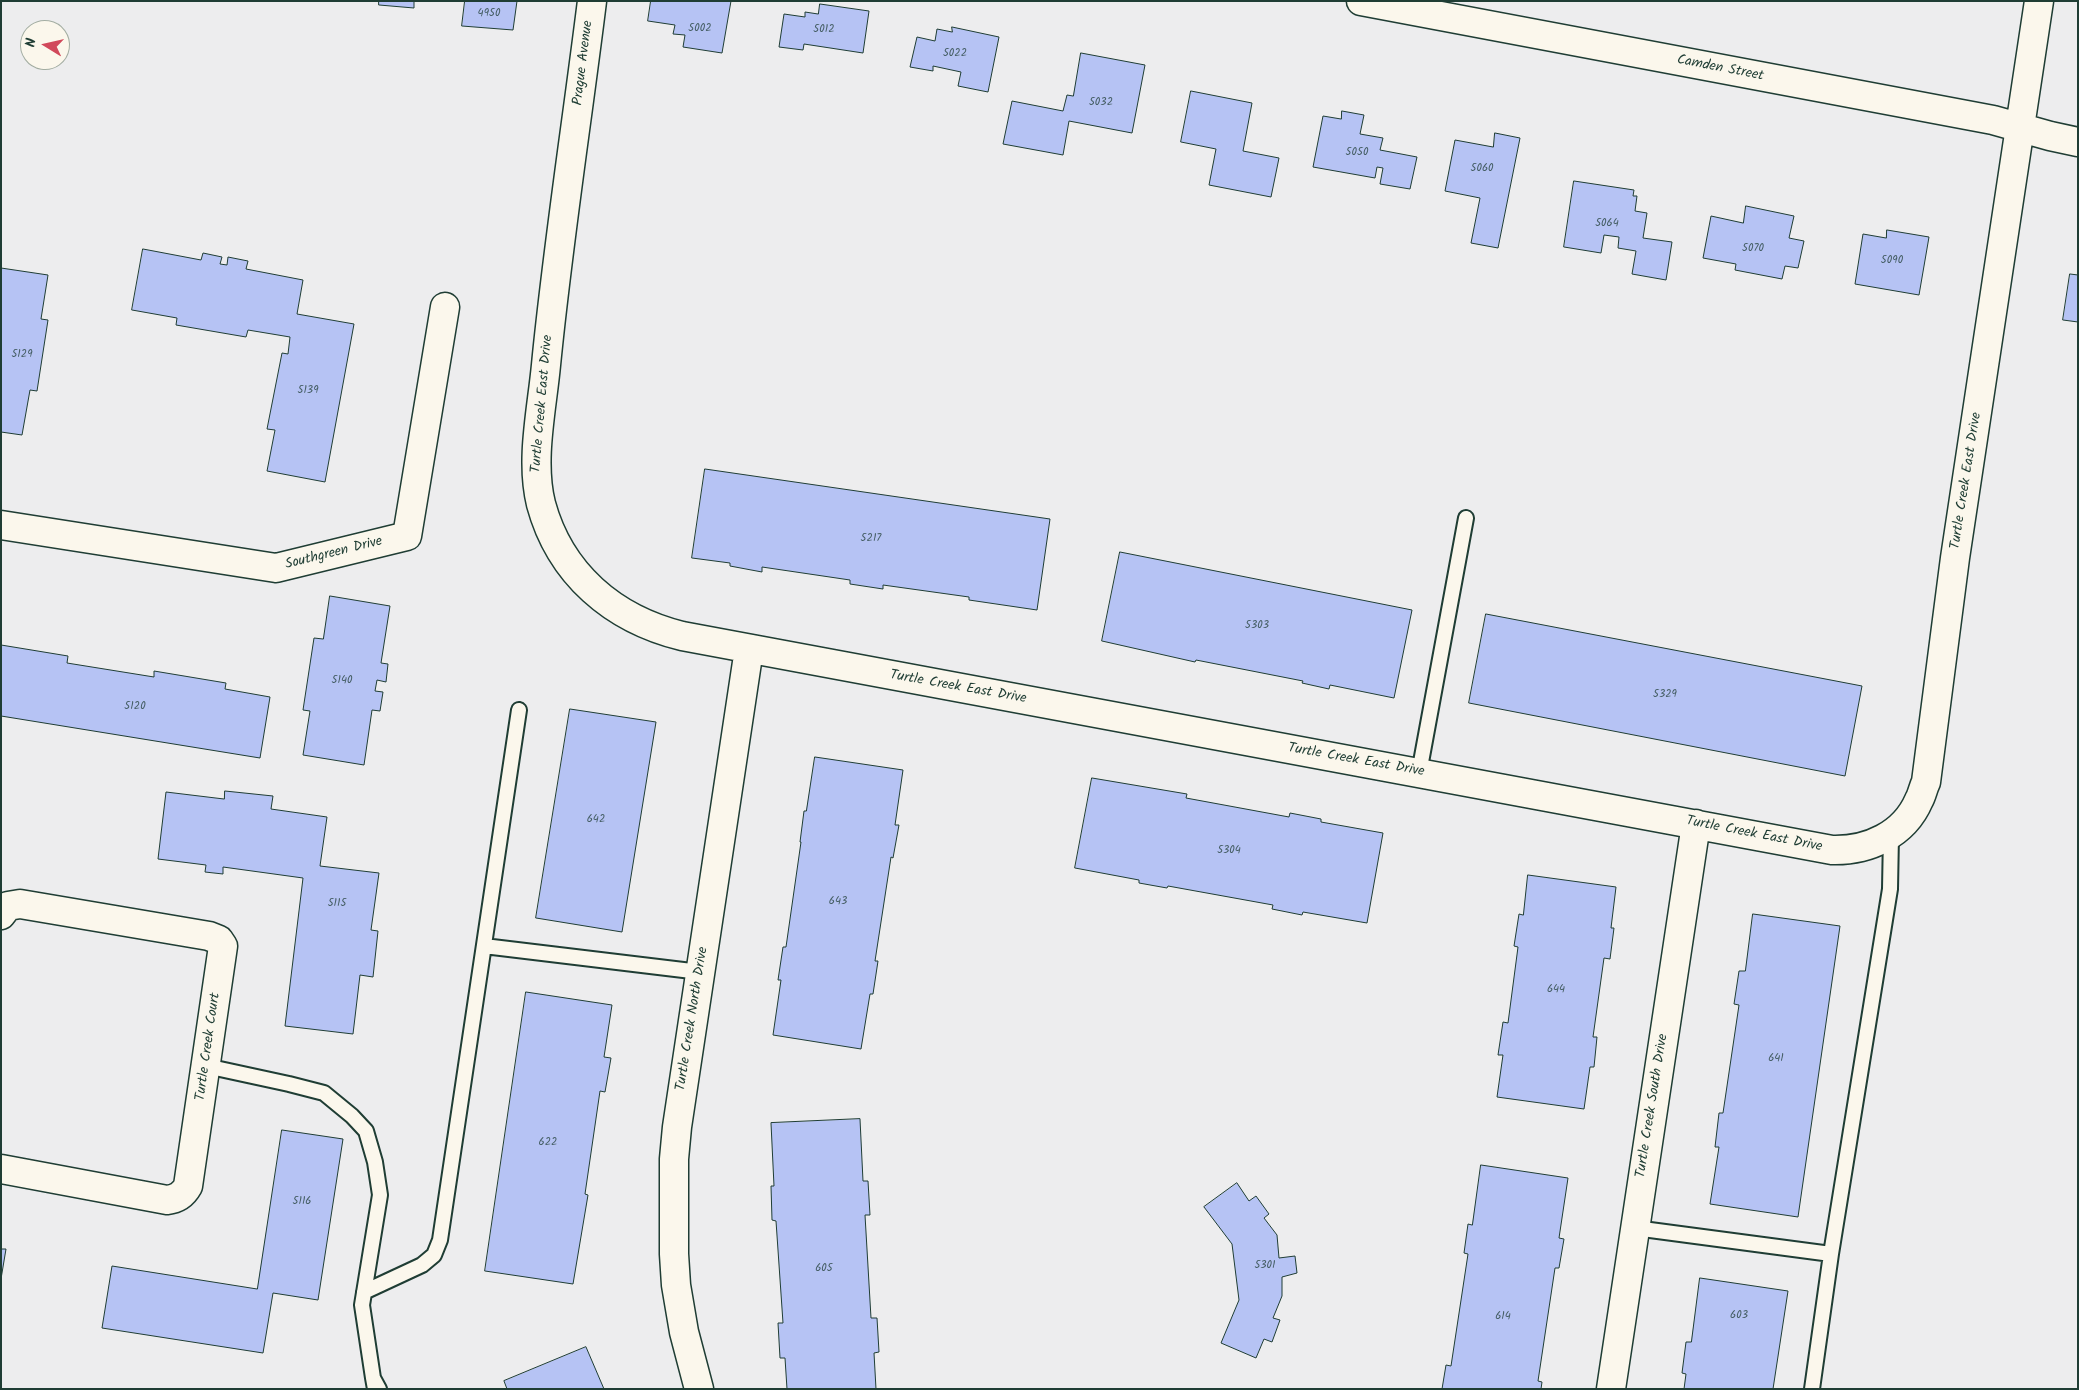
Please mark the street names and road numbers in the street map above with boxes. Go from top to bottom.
street label: Prague Avenue [570,20,598,106]
street label: Camden Street [1675,52,1765,86]
street label: Turtle Creek East Drive [529,334,557,474]
street label: Turtle Creek East Drive [1948,411,1986,551]
street label: Southgreen Drive [284,534,384,574]
street label: Turtle Creek East Drive [888,668,1028,708]
street label: Turtle Creek East Drive [1286,741,1426,781]
street label: Turtle Creek East Drive [1684,814,1824,856]
street label: Turtle Creek North Drive [673,946,713,1092]
street label: Turtle Creek Court [193,992,225,1102]
street label: Turtle Creek South Drive [1633,1033,1673,1179]

